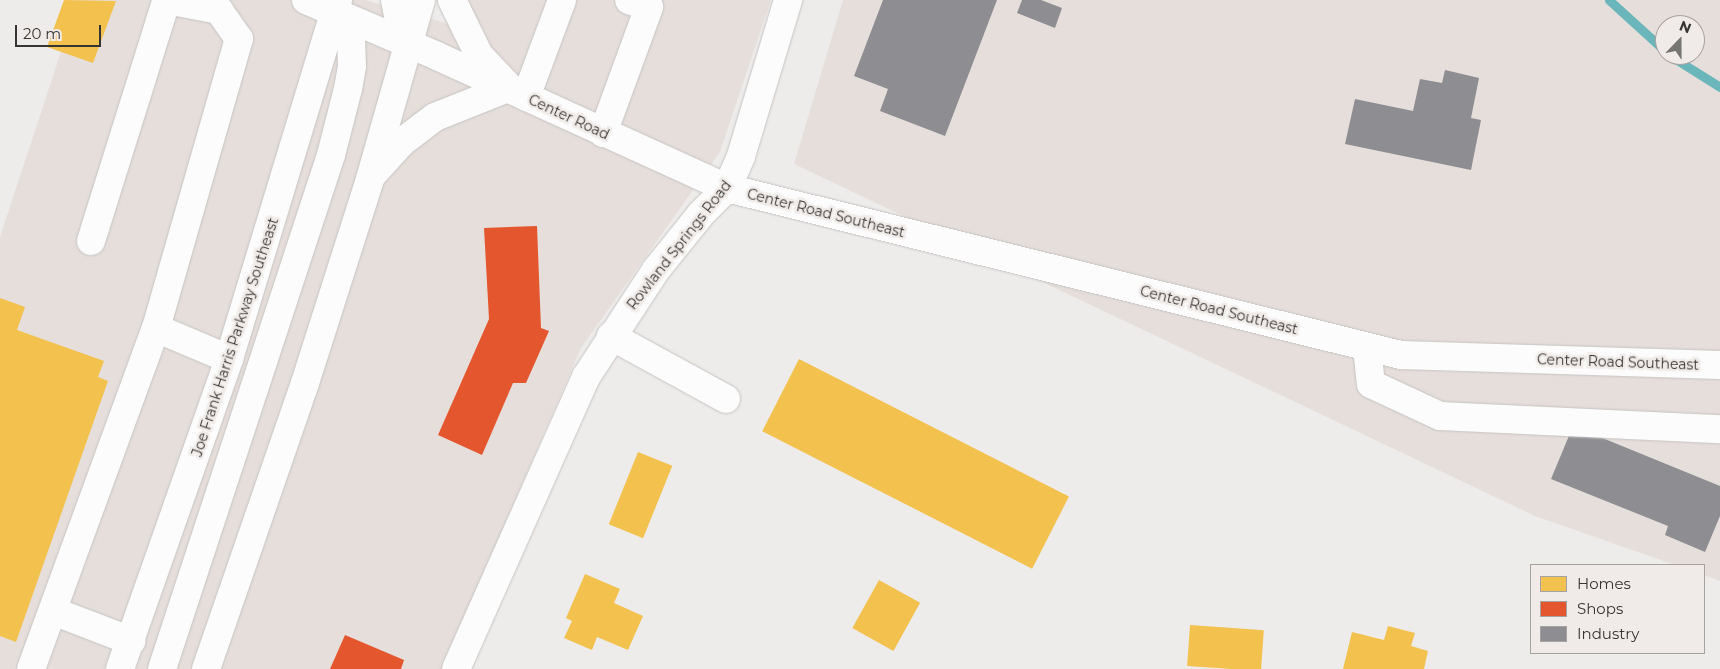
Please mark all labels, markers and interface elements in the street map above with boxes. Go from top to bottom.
scale bar [18,15,104,47]
north arrow [1655,15,1705,65]
text: N [1677,17,1694,37]
text: 20 m [23,24,61,43]
street label: Center Road [526,91,612,143]
street label: Rowland Springs Road [623,177,735,313]
street label: Center Road Southeast [745,185,907,241]
street label: Joe Frank Harris Parkway Southeast [188,215,282,459]
street label: Center Road Southeast [1138,282,1300,338]
street label: Center Road Southeast [1537,351,1699,373]
legend [1530,564,1705,654]
text: Homes [1577,574,1631,593]
text: Shops [1577,599,1623,618]
text: Industry [1577,624,1639,643]

